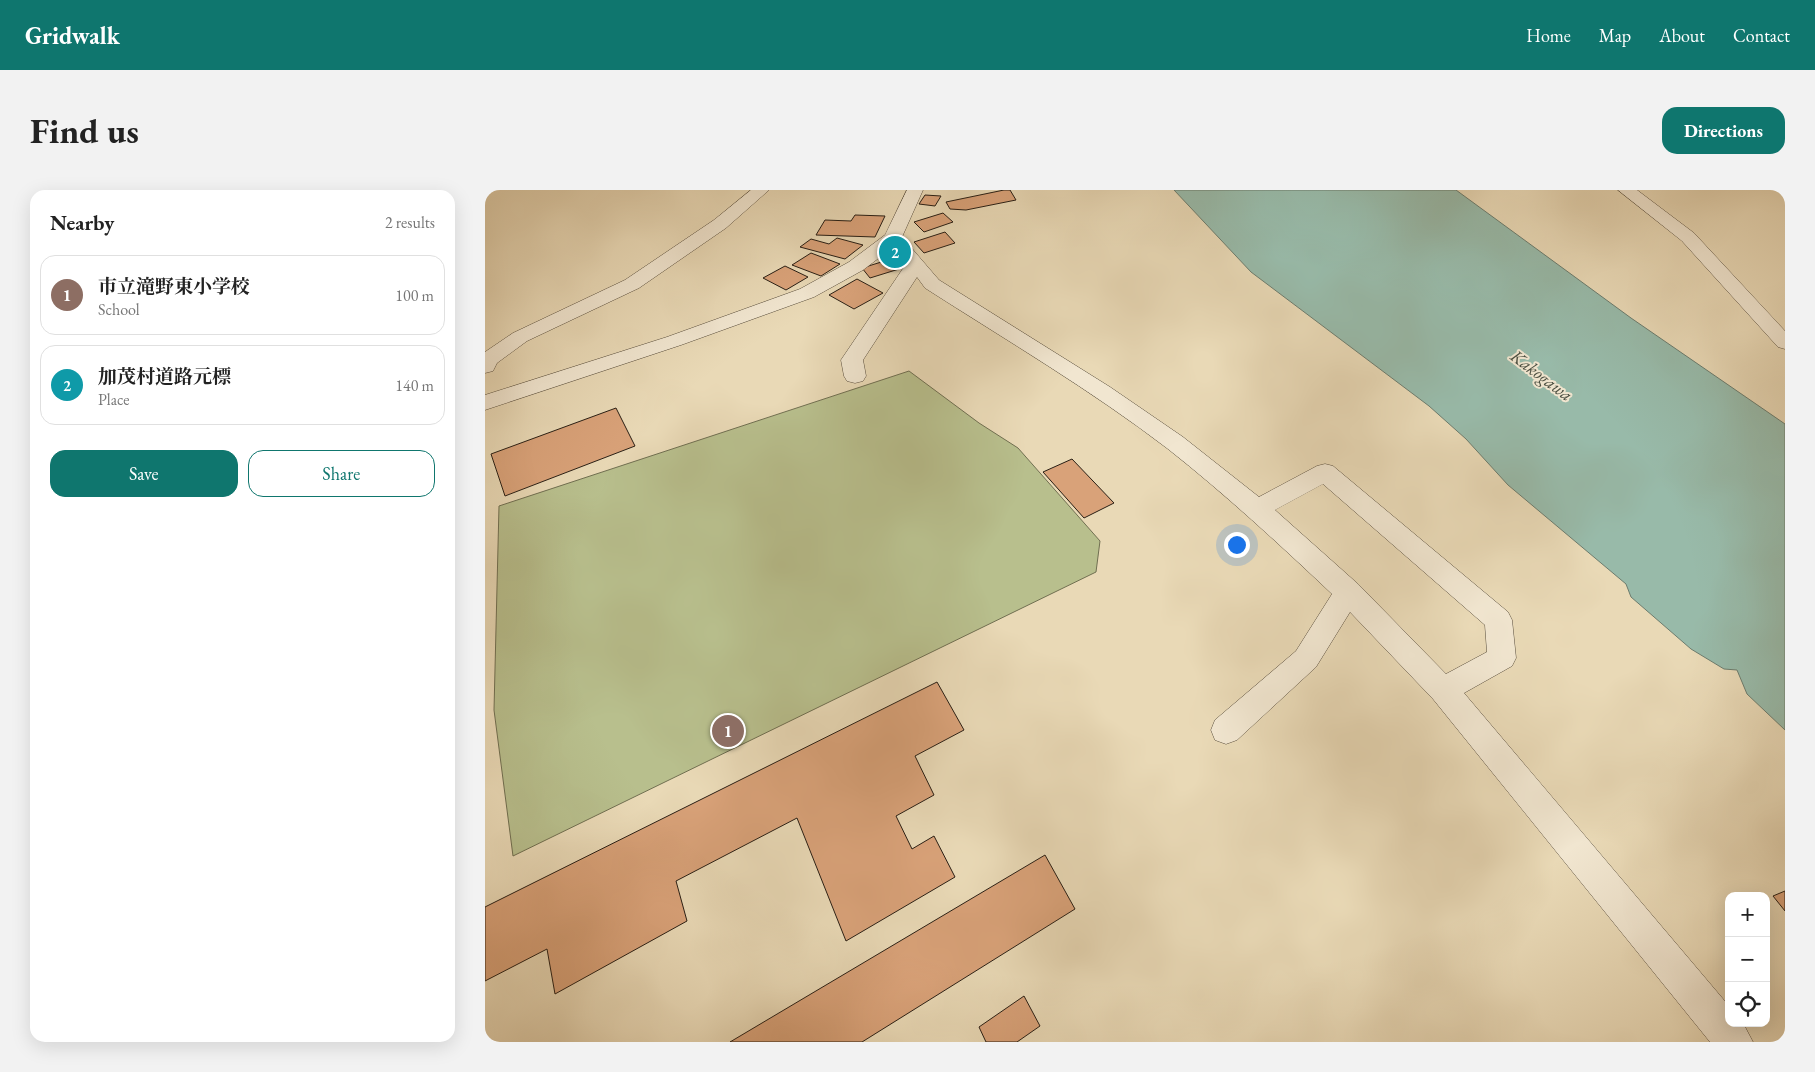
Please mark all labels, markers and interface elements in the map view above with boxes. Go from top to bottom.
text: Gridwalk [25,20,120,51]
text: Home [1526,24,1571,47]
text: Map [1599,24,1631,47]
text: About [1659,24,1705,47]
text: Contact [1733,24,1790,47]
button: Directions [1662,107,1785,154]
text: Find us [30,108,139,153]
text: Nearby [50,209,114,236]
text: 2 results [385,212,435,233]
pin: 2 [879,233,911,271]
text: 市立滝野東小学校 [98,274,250,299]
text: 1 [63,285,71,306]
text: 100 m [395,285,434,306]
text: School [98,299,140,320]
water label: Kakogawa [1505,344,1578,407]
text: 加茂村道路元標 [98,364,231,389]
text: 2 [63,375,71,396]
text: 140 m [395,375,434,396]
text: Place [98,389,130,410]
button: Save [50,450,238,497]
button: Share [248,450,435,497]
your location [1224,532,1250,558]
pin: 1 [712,712,744,750]
map controls [1725,892,1770,1027]
button: + [1725,892,1770,937]
button: − [1725,937,1770,982]
button: locate [1725,982,1770,1027]

